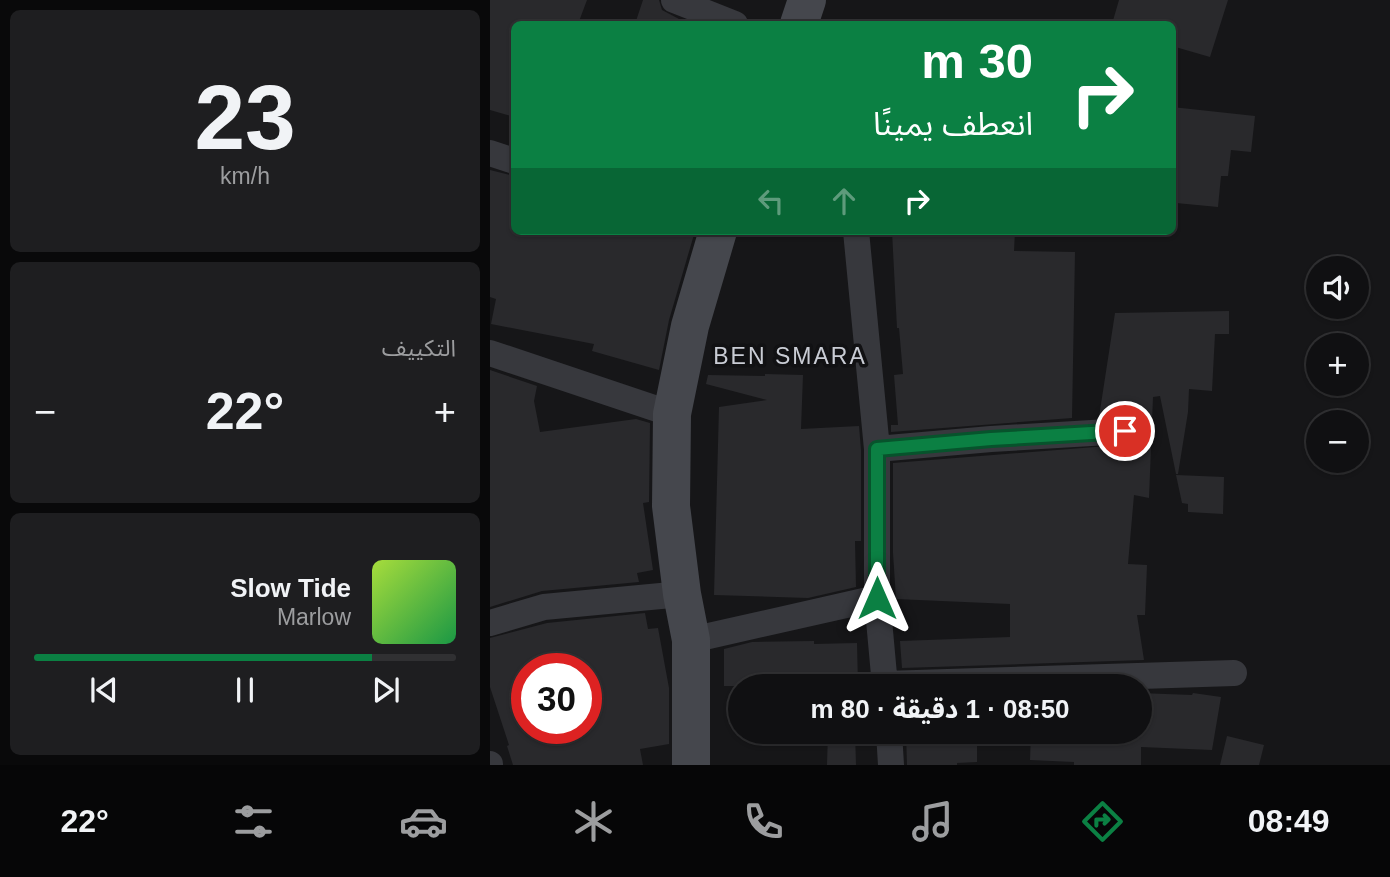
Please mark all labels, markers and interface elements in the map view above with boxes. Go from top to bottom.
text: 30 m [921,34,1033,88]
icon: right [1057,49,1148,140]
text: 23 [194,67,296,168]
text: انعطف يمينًا [873,106,1033,142]
text: km/h [220,163,270,189]
icon: left [752,182,790,220]
icon: ahead [825,182,863,220]
icon: right [898,182,936,220]
map controls [1306,256,1369,473]
button: sound [1306,256,1369,319]
button: + [1306,333,1369,396]
text: التكييف [382,335,456,361]
district label: BEN SMARA [713,343,867,369]
text: 22° [206,382,284,440]
text: − [34,391,56,433]
text: + [434,391,456,433]
pin [1095,401,1155,461]
button: − [1306,410,1369,473]
icon: arrive [1106,412,1144,450]
position arrow [840,561,914,635]
text: Slow Tide [230,573,351,603]
text: Marlow [277,604,351,630]
speed limit sign: 30 [511,653,602,744]
icon: previous [85,671,123,709]
icon: pause [226,671,264,709]
icon: next [367,671,405,709]
text: 08:50 · 1 دقيقة · 80 m [810,694,1070,724]
icon: filters [229,797,278,846]
icon: car [399,797,448,846]
icon: climate [569,797,618,846]
icon: phone [739,797,788,846]
icon: music [908,797,957,846]
icon: directions [1078,797,1127,846]
text: 22° [60,803,109,839]
text: 08:49 [1248,803,1330,839]

